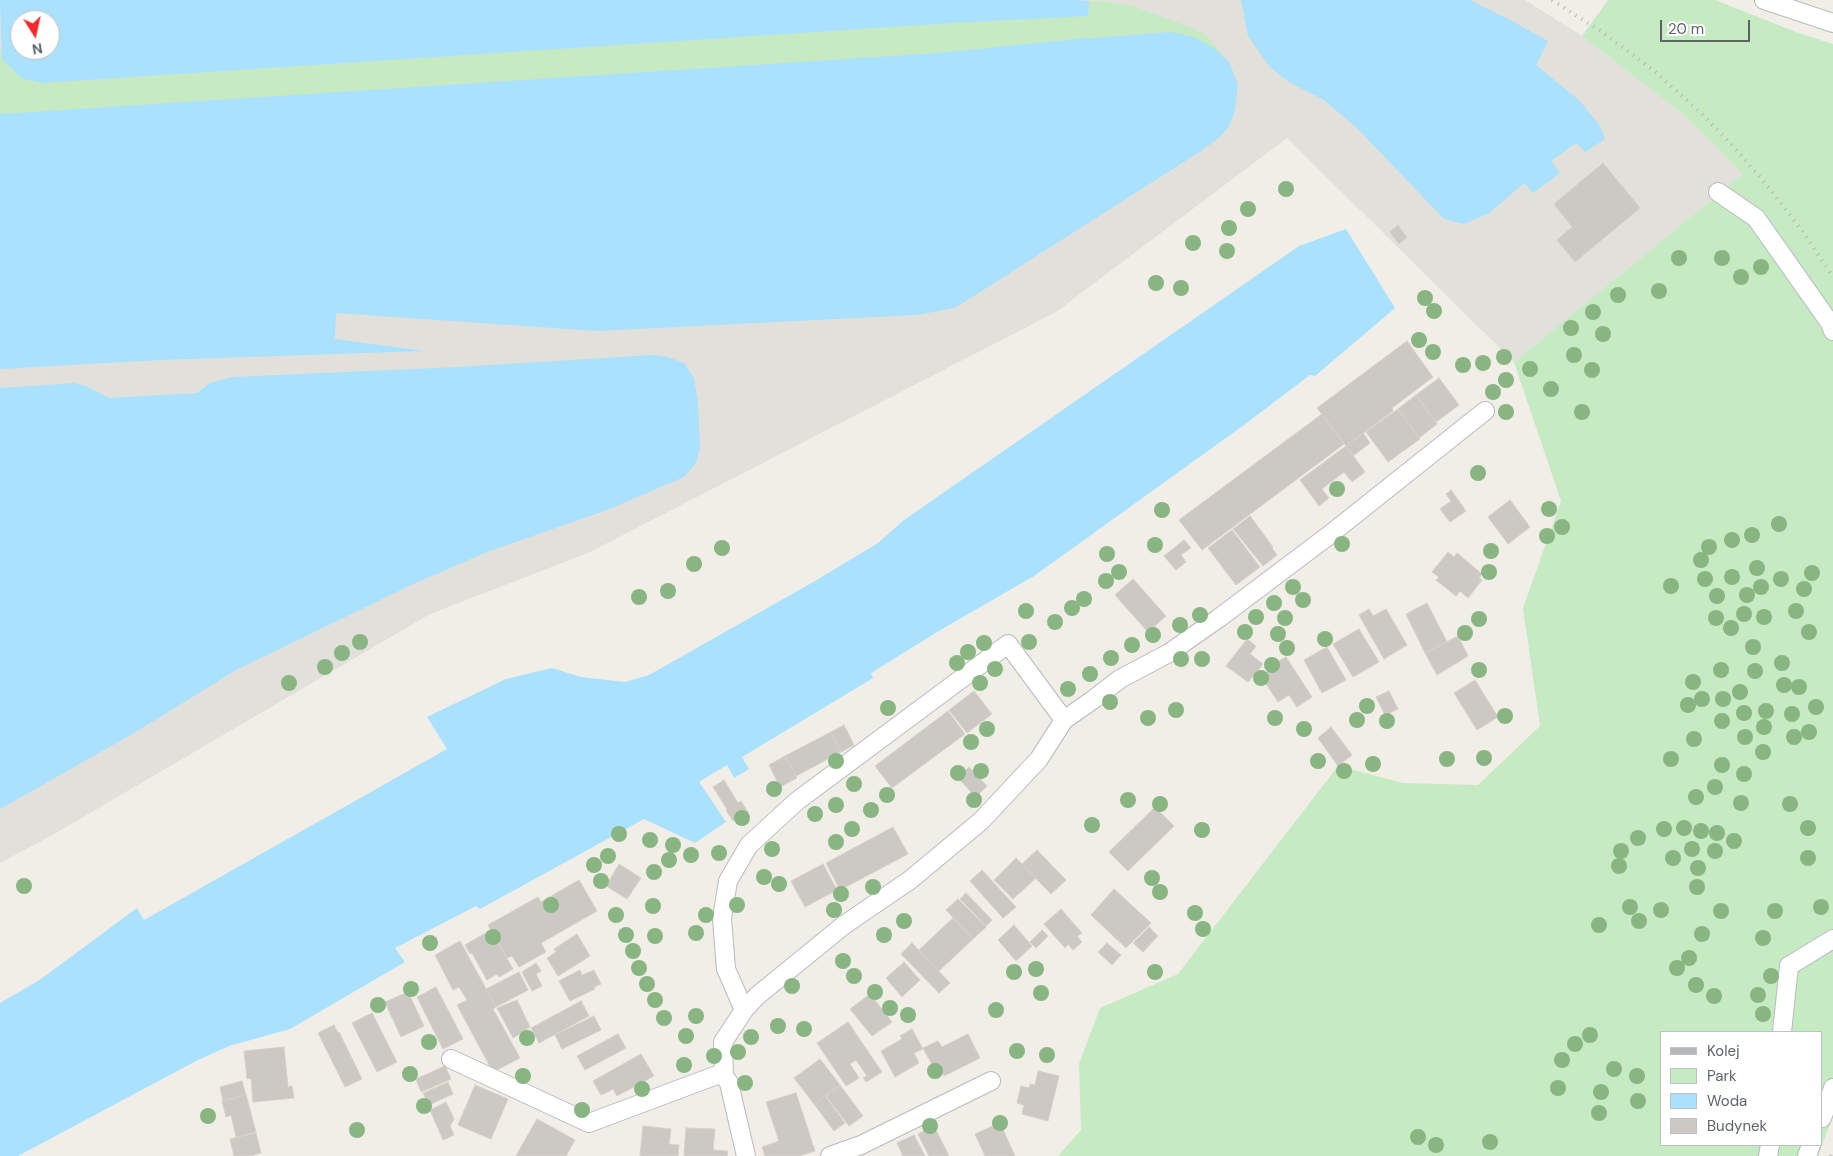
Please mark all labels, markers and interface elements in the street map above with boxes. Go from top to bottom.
north arrow [10,10,60,60]
scale bar [1663,10,1753,42]
text: 20 m [1668,19,1704,39]
text: N [31,39,44,59]
legend [1660,1031,1823,1146]
text: Kolej [1707,1041,1740,1061]
text: Park [1707,1066,1737,1086]
text: Woda [1707,1091,1747,1111]
text: Budynek [1707,1116,1767,1136]

